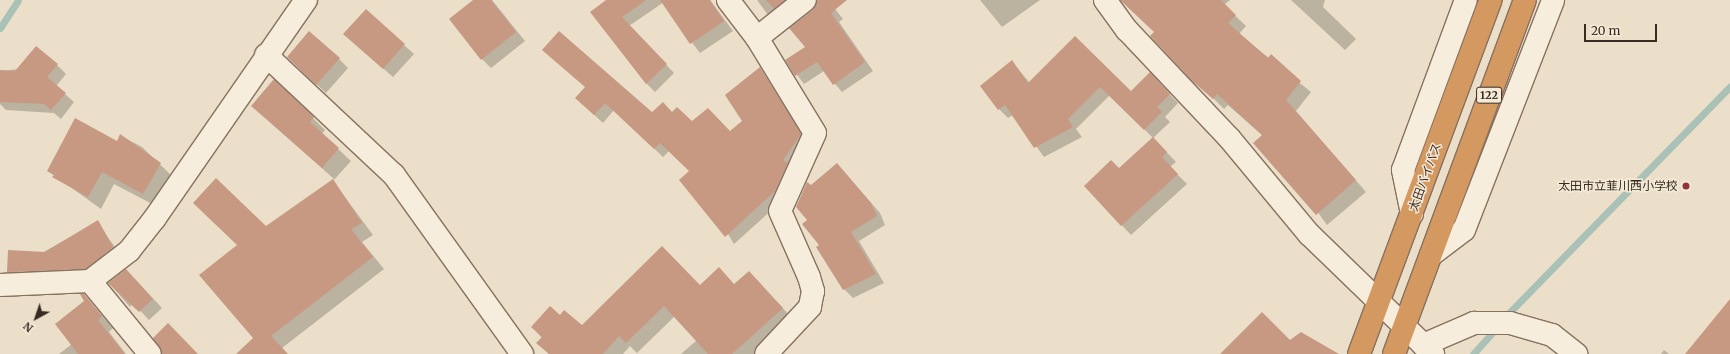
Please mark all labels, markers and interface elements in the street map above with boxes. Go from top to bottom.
scale bar [1586,16,1659,42]
text: 20 m [1591,23,1620,38]
road number: 122 [1476,86,1502,104]
street label: 太田バイパス [1406,141,1444,213]
place label: 太田市立韮川西小学校 [1558,179,1678,193]
marker: 太田市立韮川西小学校 [1681,181,1691,191]
north arrow [16,298,56,338]
text: N [20,319,36,335]

